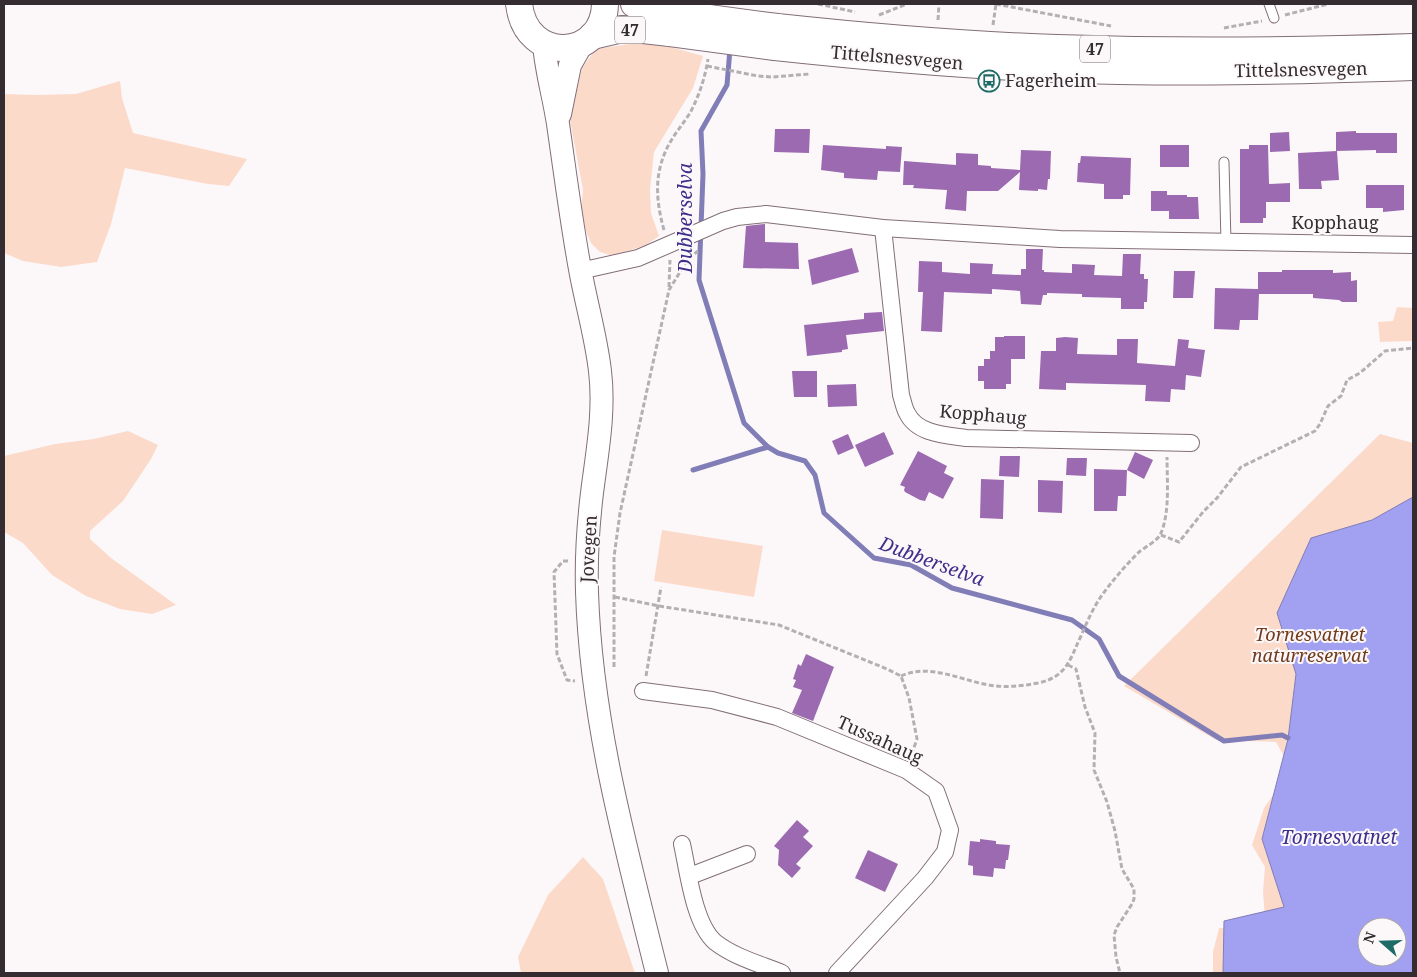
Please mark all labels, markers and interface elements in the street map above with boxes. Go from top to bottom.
road number: 47 [615,16,645,44]
road number: 47 [1080,36,1110,62]
street label: Tittelsnesvegen [830,39,965,75]
street label: Tittelsnesvegen [1234,56,1368,82]
place label: Fagerheim [1005,68,1097,92]
bus stop icon: Fagerheim [977,69,1001,93]
water label: Dubberselva [672,163,698,274]
street label: Kopphaug [1291,210,1379,234]
street label: Kopphaug [938,398,1028,430]
street label: Jovegen [574,514,602,584]
water label: Dubberselva [875,530,988,592]
park label: Tornesvatnet naturreservat [1252,622,1369,667]
street label: Tussahaug [834,710,927,769]
water label: Tornesvatnet [1281,824,1398,850]
north arrow [1357,917,1407,967]
text: N [1358,929,1380,946]

